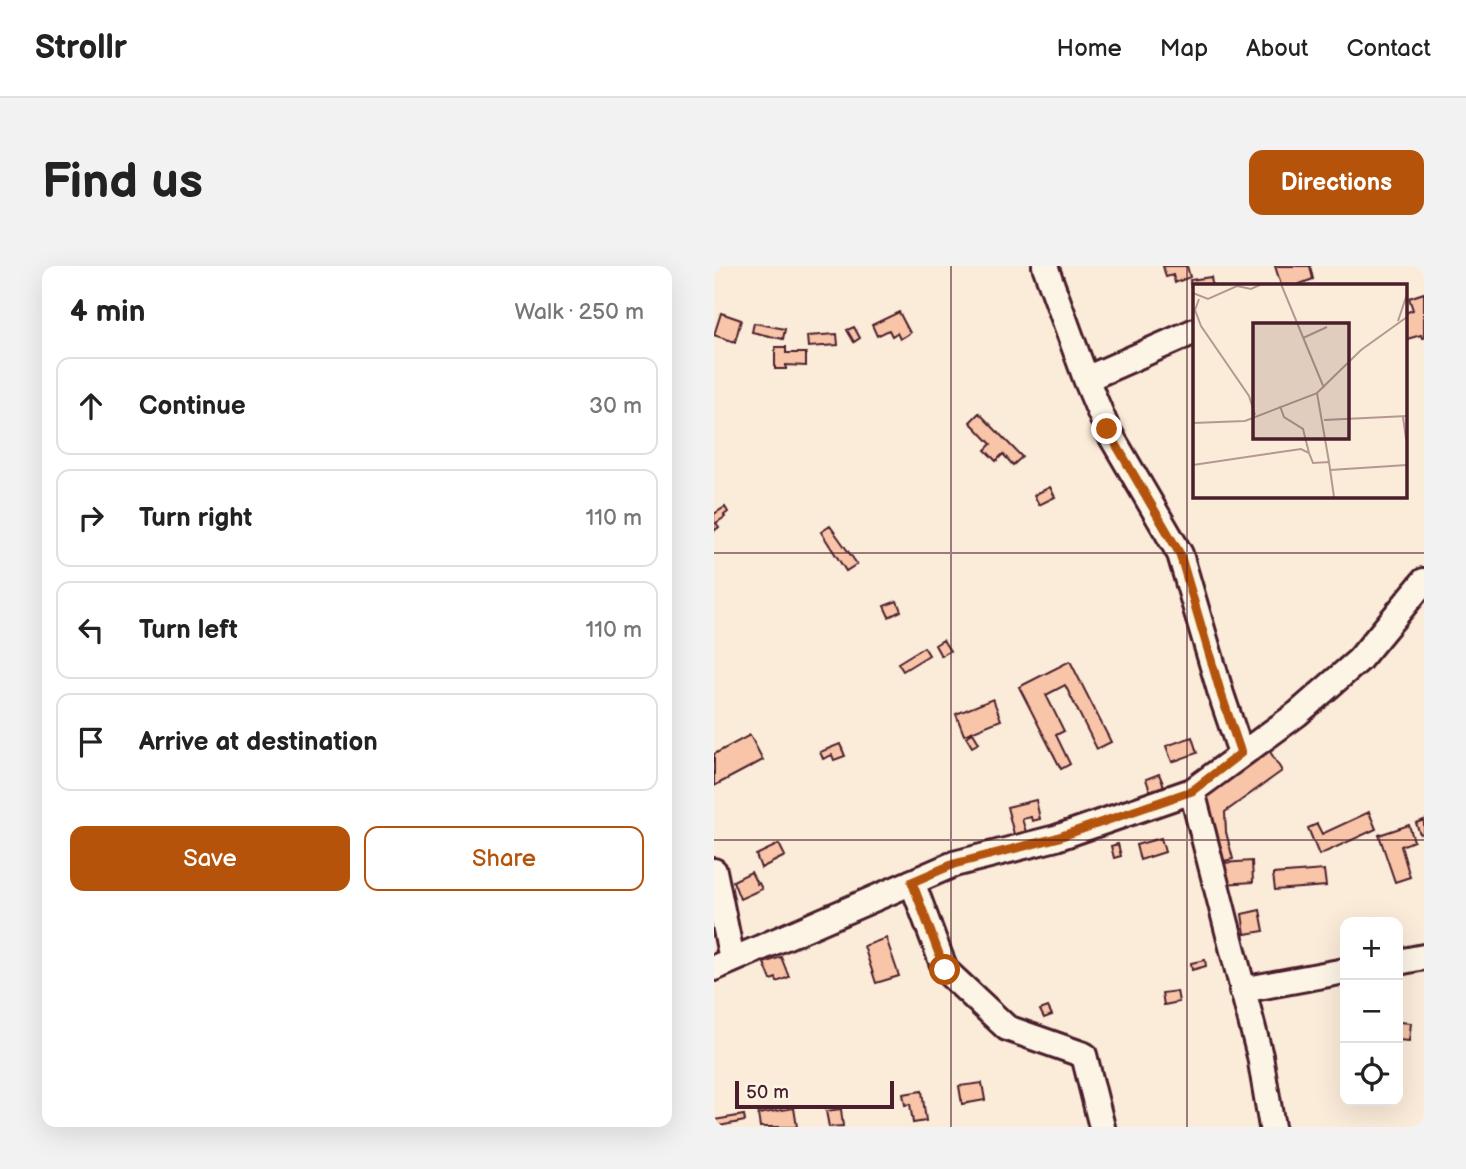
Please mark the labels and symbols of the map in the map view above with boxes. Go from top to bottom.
inset map [1193,284,1406,497]
route end [1091,413,1122,444]
route start [929,954,960,985]
scale bar [735,1078,894,1110]

